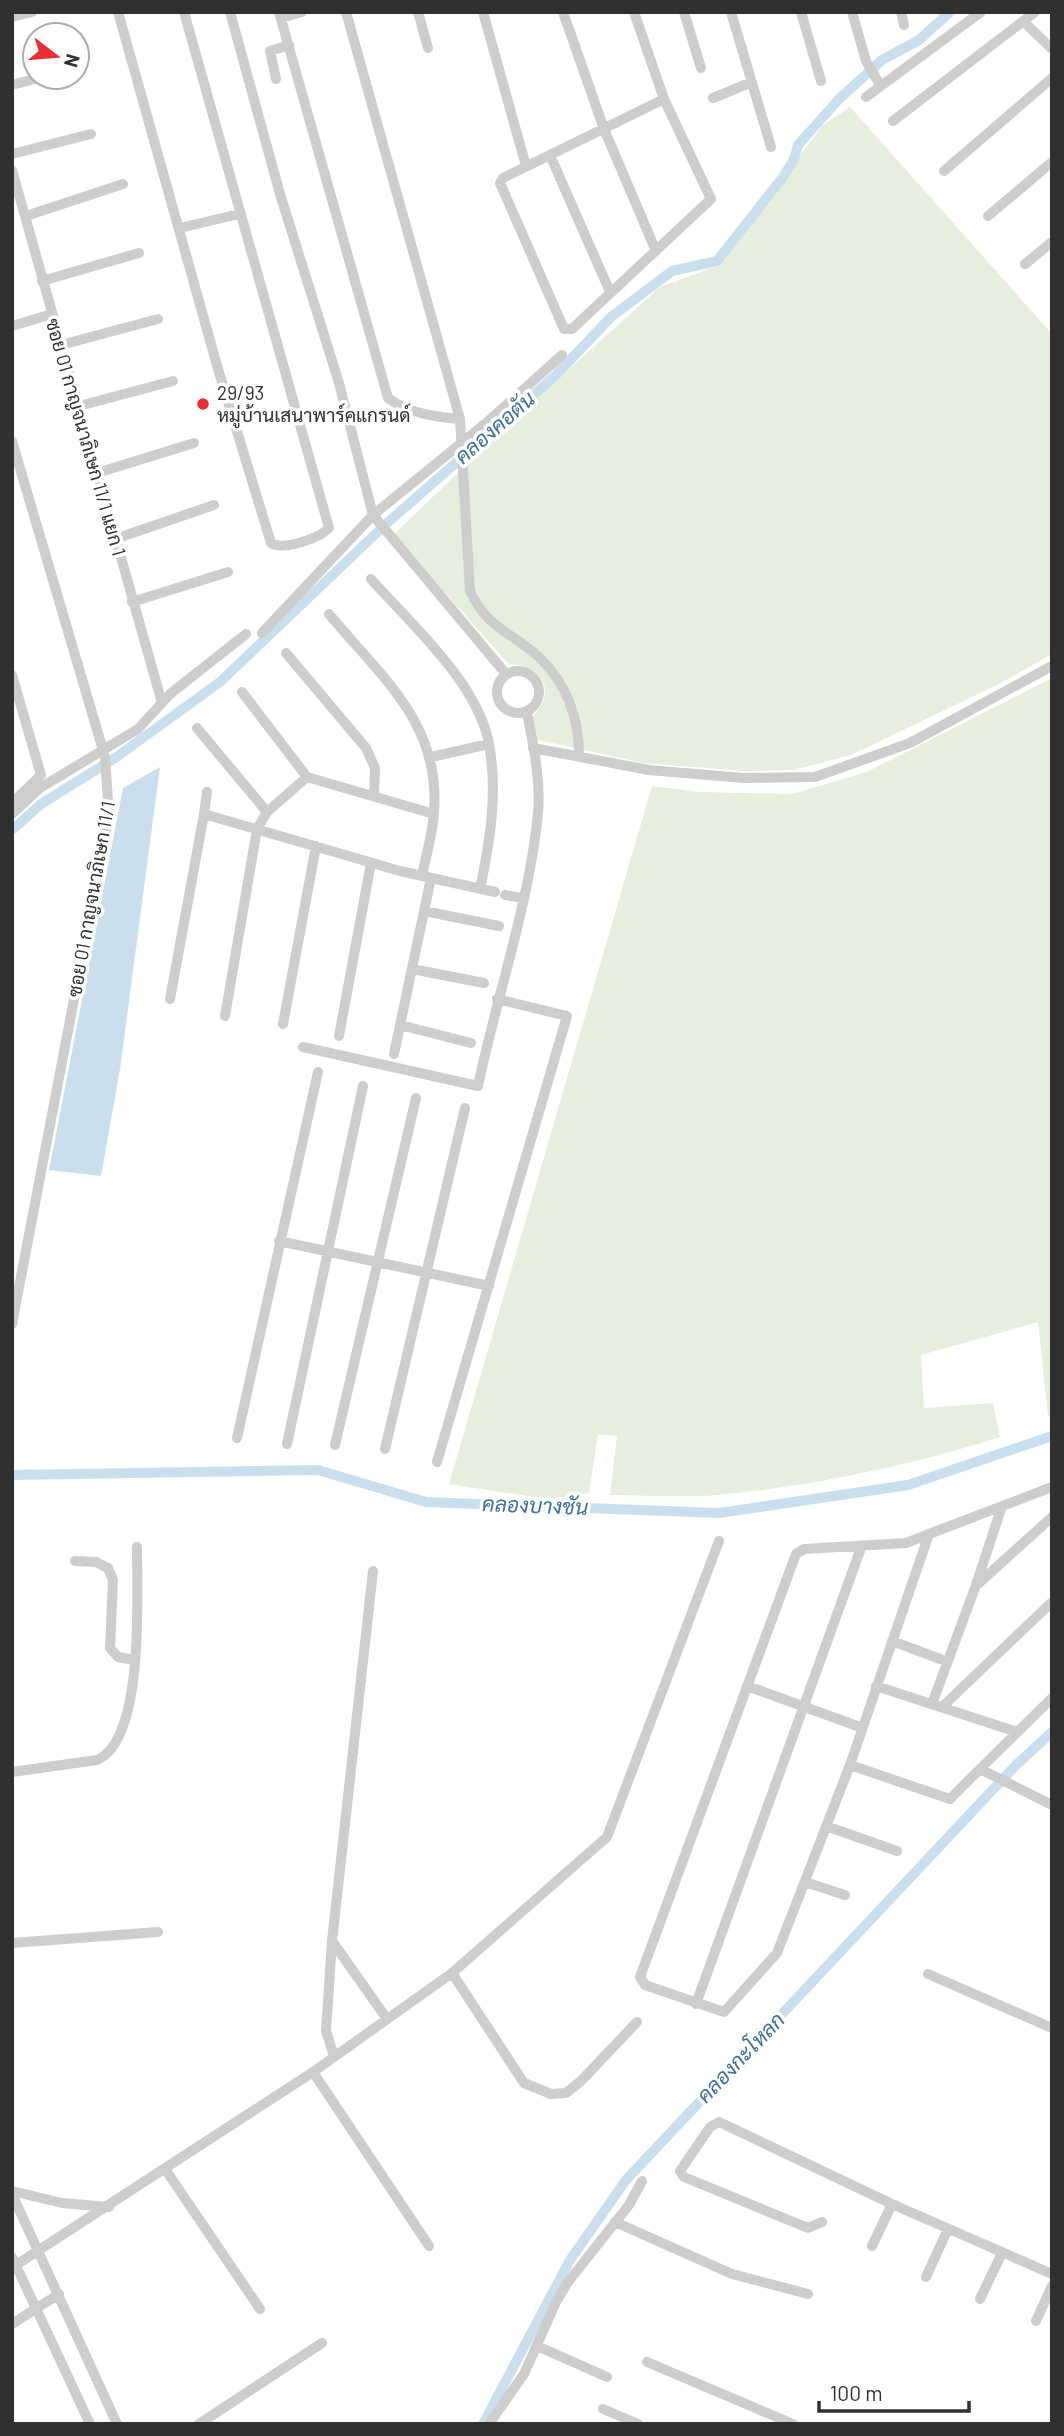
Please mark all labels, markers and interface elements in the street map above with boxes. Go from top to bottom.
north arrow [21,21,91,91]
text: N [60,52,86,70]
street label: ซอย 01 กาญจนาภิเษก 11/1 แยก 1 [41,316,131,558]
place label: 29/93 หมู่บ้านเสนาพาร์คแกรนด์ [217,381,411,429]
water label: คลองคอตัน [449,385,540,468]
marker: 29/93 หมู่บ้านเสนาพาร์คแกรนด์ [195,396,211,412]
street label: ซอย 01 กาญจนาภิเษก 11/1 [62,799,120,999]
water label: คลองบางชัน [482,1490,589,1519]
water label: คลองกะโหลก [691,2007,789,2107]
scale bar [819,2370,970,2414]
text: 100 m [830,2380,883,2405]

